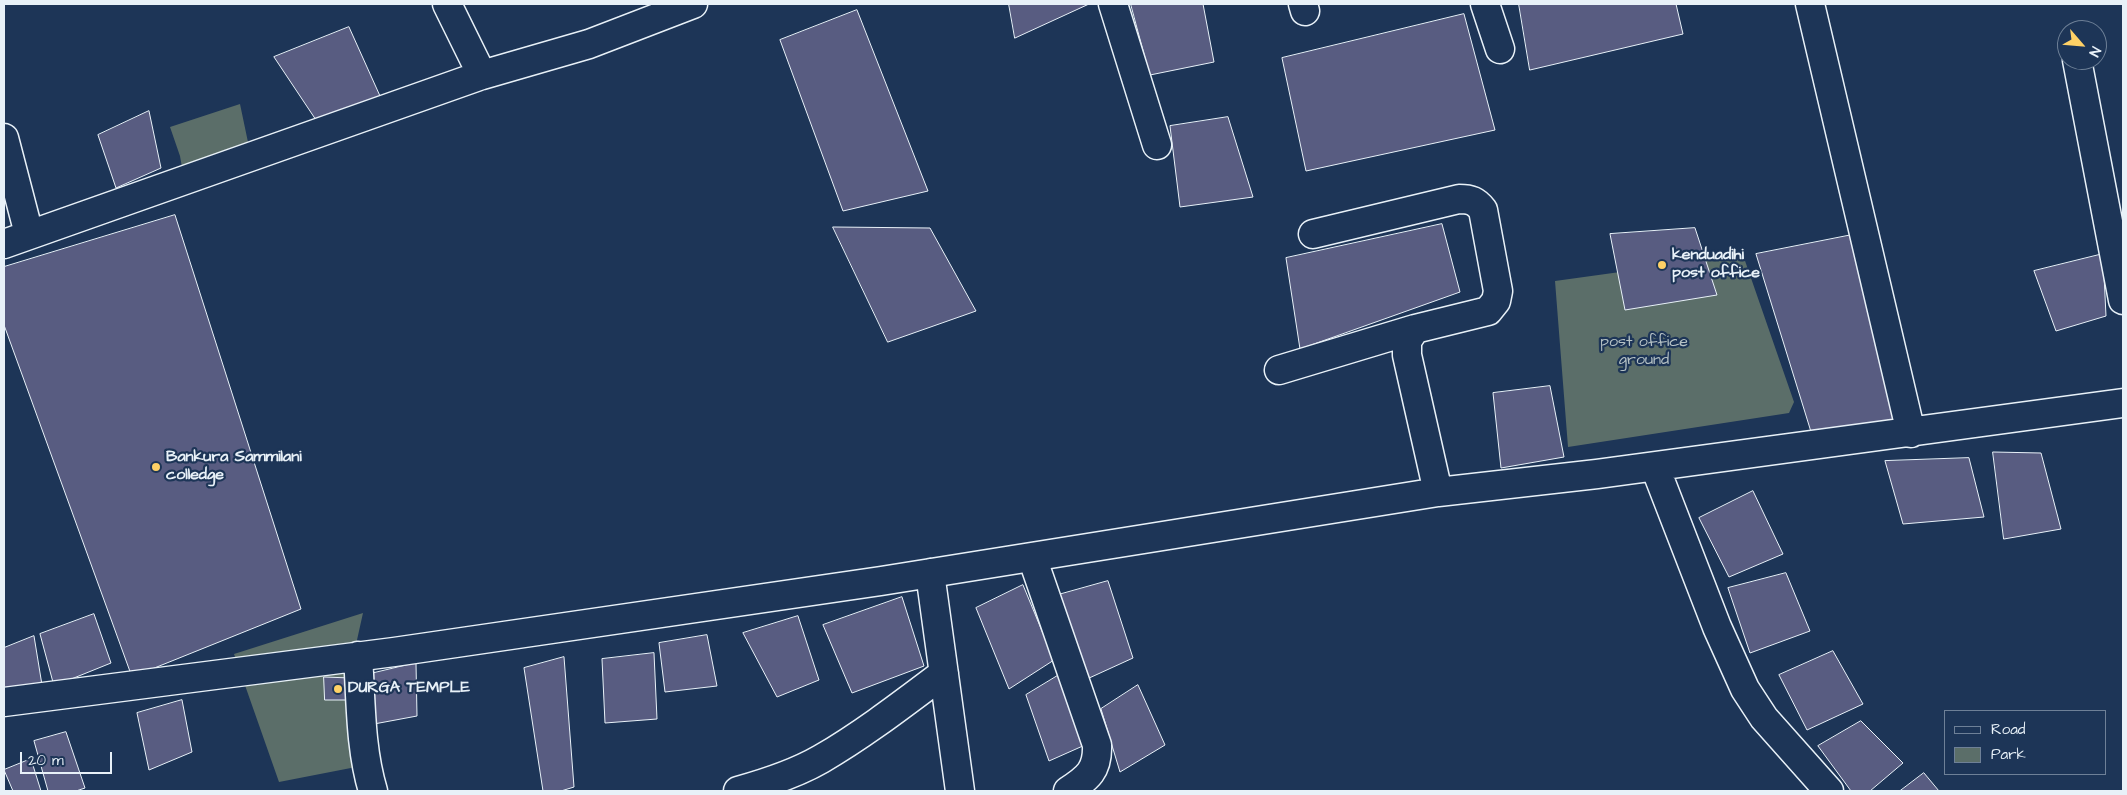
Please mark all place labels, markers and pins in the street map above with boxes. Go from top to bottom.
place label: kenduadihi post office [1672,246,1760,284]
marker: kenduadihi post office [1656,259,1668,271]
place label: Bankura Sammilani colledge [166,448,302,486]
marker: Bankura Sammilani colledge [150,461,162,473]
place label: DURGA TEMPLE [348,679,470,699]
marker: DURGA TEMPLE [332,683,344,695]

